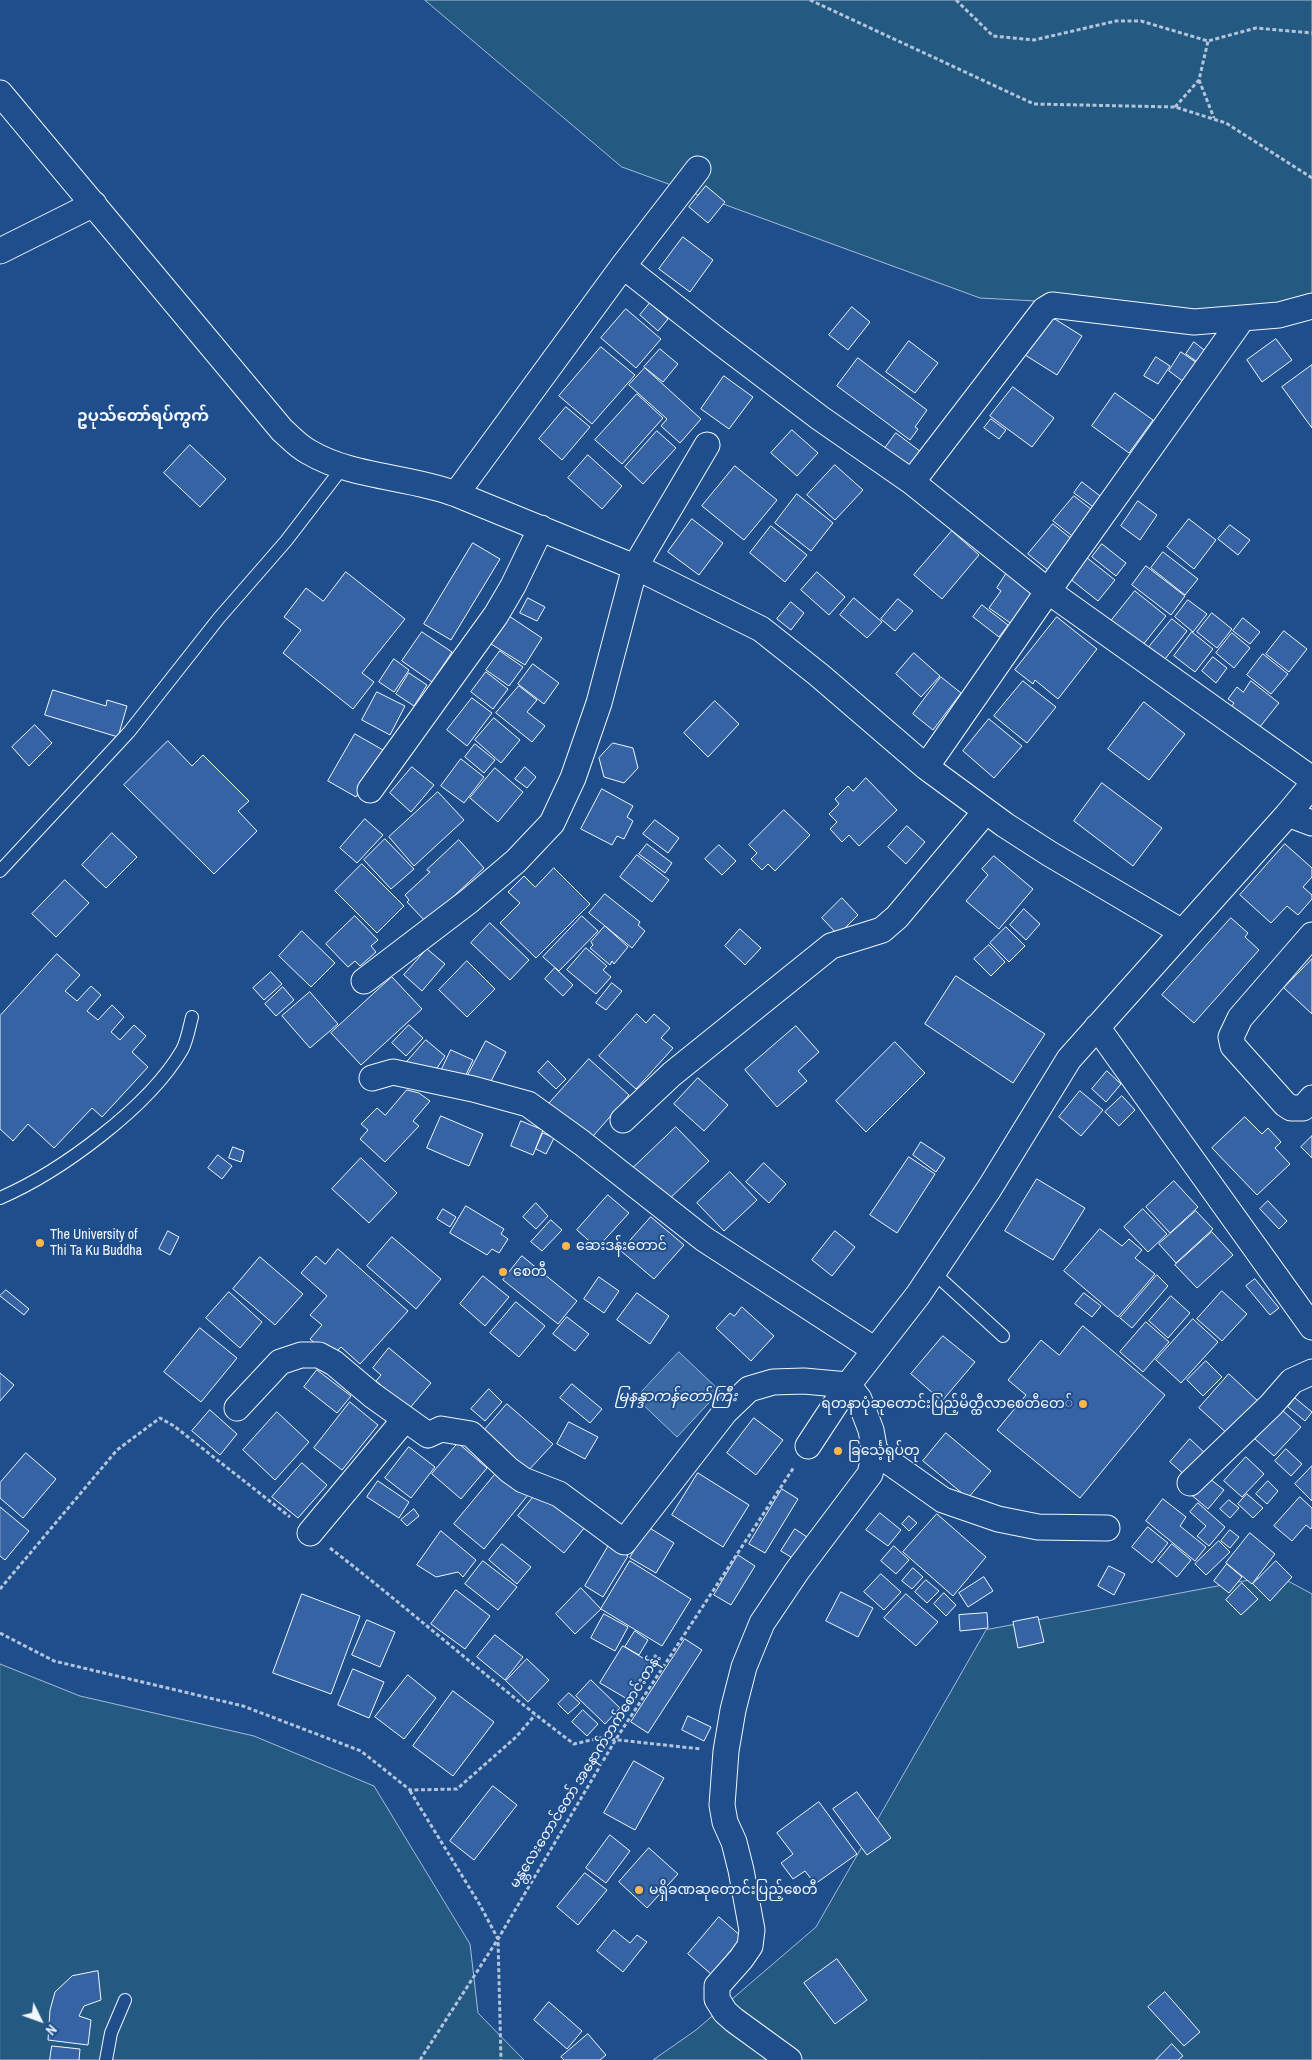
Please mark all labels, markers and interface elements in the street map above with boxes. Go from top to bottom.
district label: ဥပုသ်တော်ရပ်ကွက် [77,407,209,427]
place label: The University of Thi Ta Ku Buddha [50,1227,142,1260]
marker: The University of Thi Ta Ku Buddha [34,1237,46,1249]
place label: ဆေးဒန်းတောင် [576,1238,667,1254]
marker: ဆေးဒန်းတောင် [560,1240,572,1252]
place label: စေတီ [513,1264,547,1280]
marker: စေတီ [497,1266,509,1278]
water label: မြနန္ဒာကန်တော်ကြီး [615,1388,737,1406]
place label: ရတနာပုံဆုတောင်းပြည့်မိတ္ထီလာစေတီတေ် [821,1396,1073,1412]
marker: ရတနာပုံဆုတောင်းပြည့်မိတ္ထီလာစေတီတေ် [1077,1398,1089,1410]
place label: ခြင်္သေ့ရုပ်တု [848,1443,920,1459]
marker: ခြင်္သေ့ရုပ်တု [832,1445,844,1457]
street label: မန္တလေးတောင်တော် အနောက်ဘက်စောင်းတန်း [506,1651,666,1891]
place label: မရှိခဏဆုတောင်းပြည့်စေတီ [649,1882,818,1898]
marker: မရှိခဏဆုတောင်းပြည့်စေတီ [633,1884,645,1896]
north arrow [15,1995,65,2045]
text: N [42,2021,61,2039]

